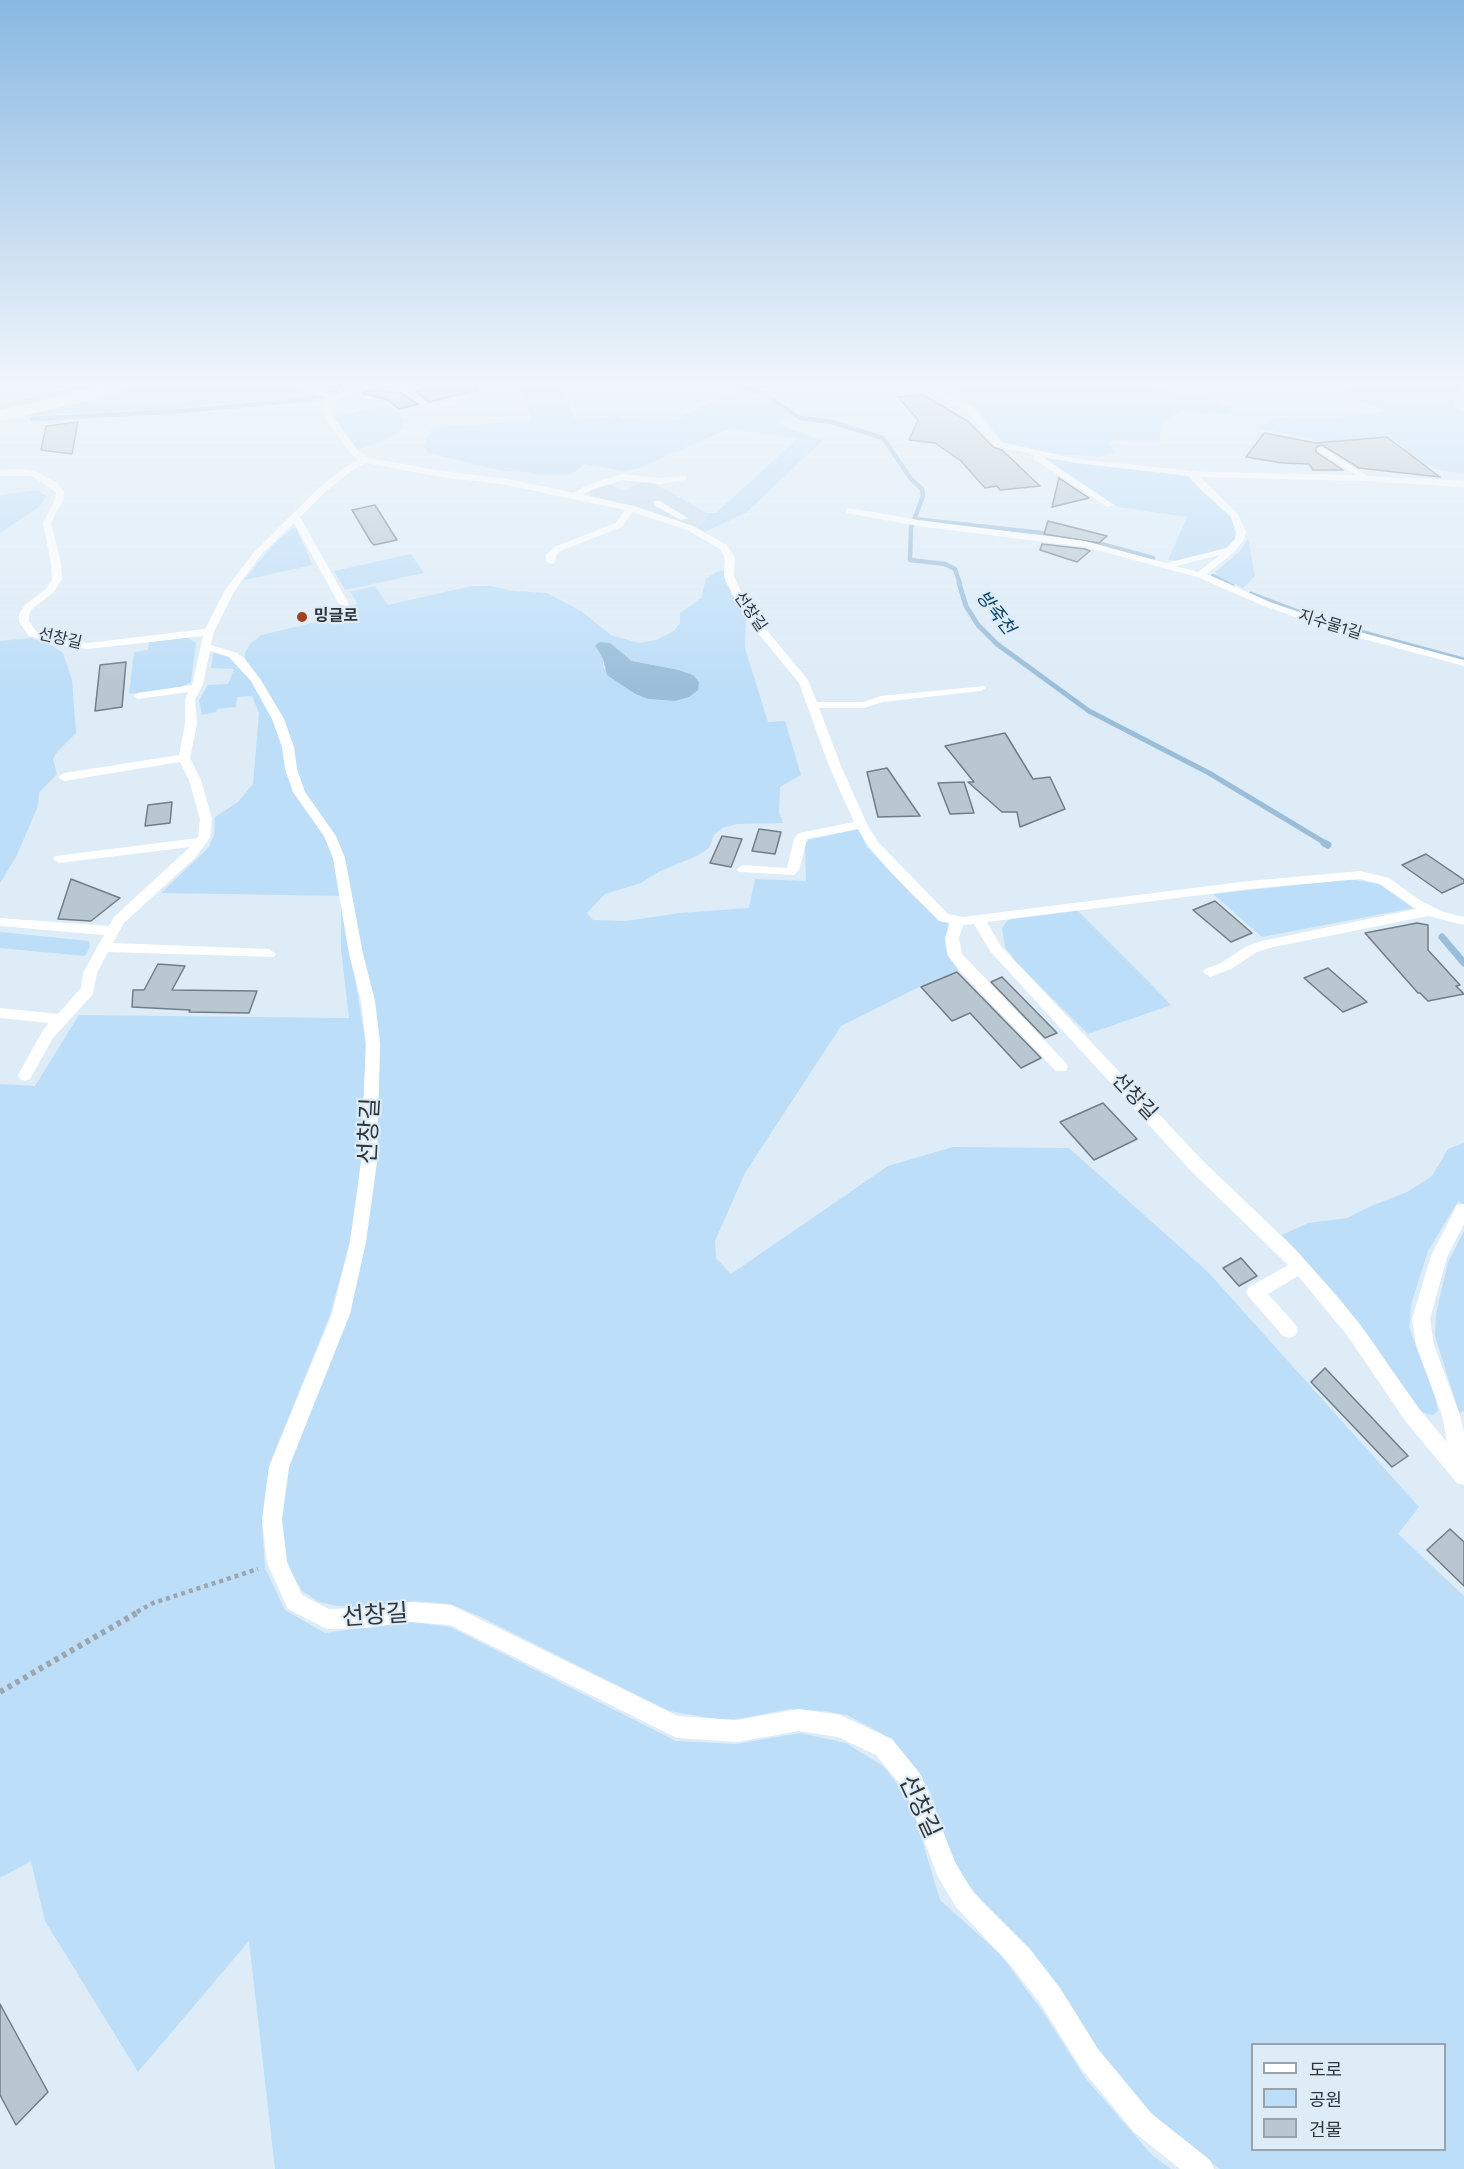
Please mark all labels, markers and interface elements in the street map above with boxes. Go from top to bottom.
water label: 방죽천 [971,587,1019,639]
street label: 선창길 [729,588,771,636]
street label: 지수물1길 [1296,606,1364,644]
place label: 밍글로 [314,607,358,627]
marker: 밍글로 [295,610,309,624]
street label: 선창길 [36,625,84,653]
street label: 선창길 [1106,1069,1162,1125]
street label: 선창길 [354,1097,386,1165]
street label: 선창길 [341,1599,409,1633]
street label: 선창길 [892,1771,946,1843]
legend [1251,2043,1446,2151]
text: 도로 [1309,2059,1342,2081]
text: 공원 [1309,2089,1342,2111]
text: 건물 [1309,2119,1342,2141]

